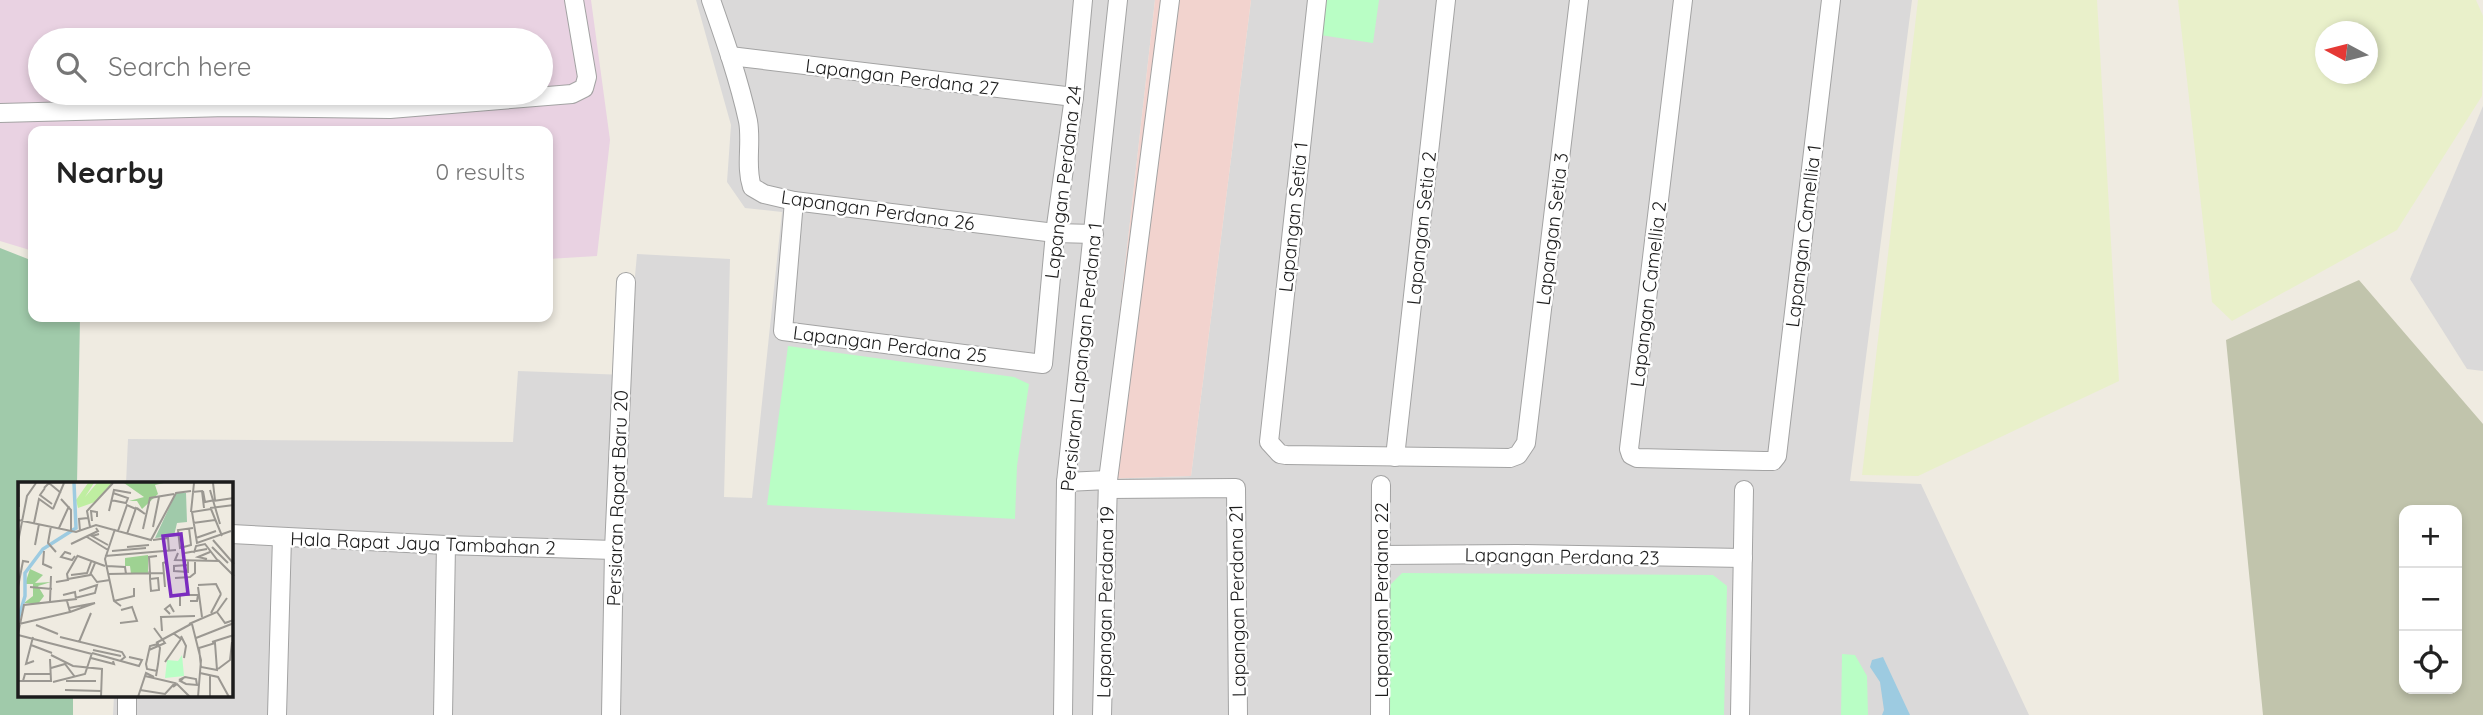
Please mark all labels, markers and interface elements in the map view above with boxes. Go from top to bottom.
north arrow [2315,21,2378,84]
search box [28,28,553,105]
icon: search [52,48,90,86]
text: Search here [108,50,252,83]
street label: Lapangan Perdana 27 [804,53,1000,101]
street label: Lapangan Perdana 24 [1039,84,1087,280]
street label: Lapangan Setia 1 [1273,141,1313,293]
street label: Lapangan Camellia 1 [1780,143,1826,329]
street label: Lapangan Setia 2 [1401,150,1441,306]
street label: Lapangan Setia 3 [1531,151,1573,307]
text: Nearby [56,153,164,191]
text: 0 results [436,157,525,186]
street label: Lapangan Perdana 26 [780,185,976,235]
street label: Lapangan Camellia 2 [1625,200,1671,388]
street label: Persiaran Lapangan Perdana 1 [1055,221,1107,493]
street label: Lapangan Perdana 25 [792,320,988,368]
street label: Persiaran Rapat Baru 20 [601,389,633,607]
inset map [18,482,233,698]
street label: Lapangan Perdana 22 [1369,502,1393,698]
street label: Lapangan Perdana 21 [1223,505,1251,697]
map controls [2399,505,2462,694]
button: + [2399,505,2462,568]
street label: Lapangan Perdana 19 [1091,506,1119,698]
street label: Hala Rapat Jaya Tambahan 2 [290,526,556,560]
street label: Lapangan Perdana 23 [1464,542,1660,570]
button: − [2399,568,2462,631]
button: locate [2399,631,2462,694]

